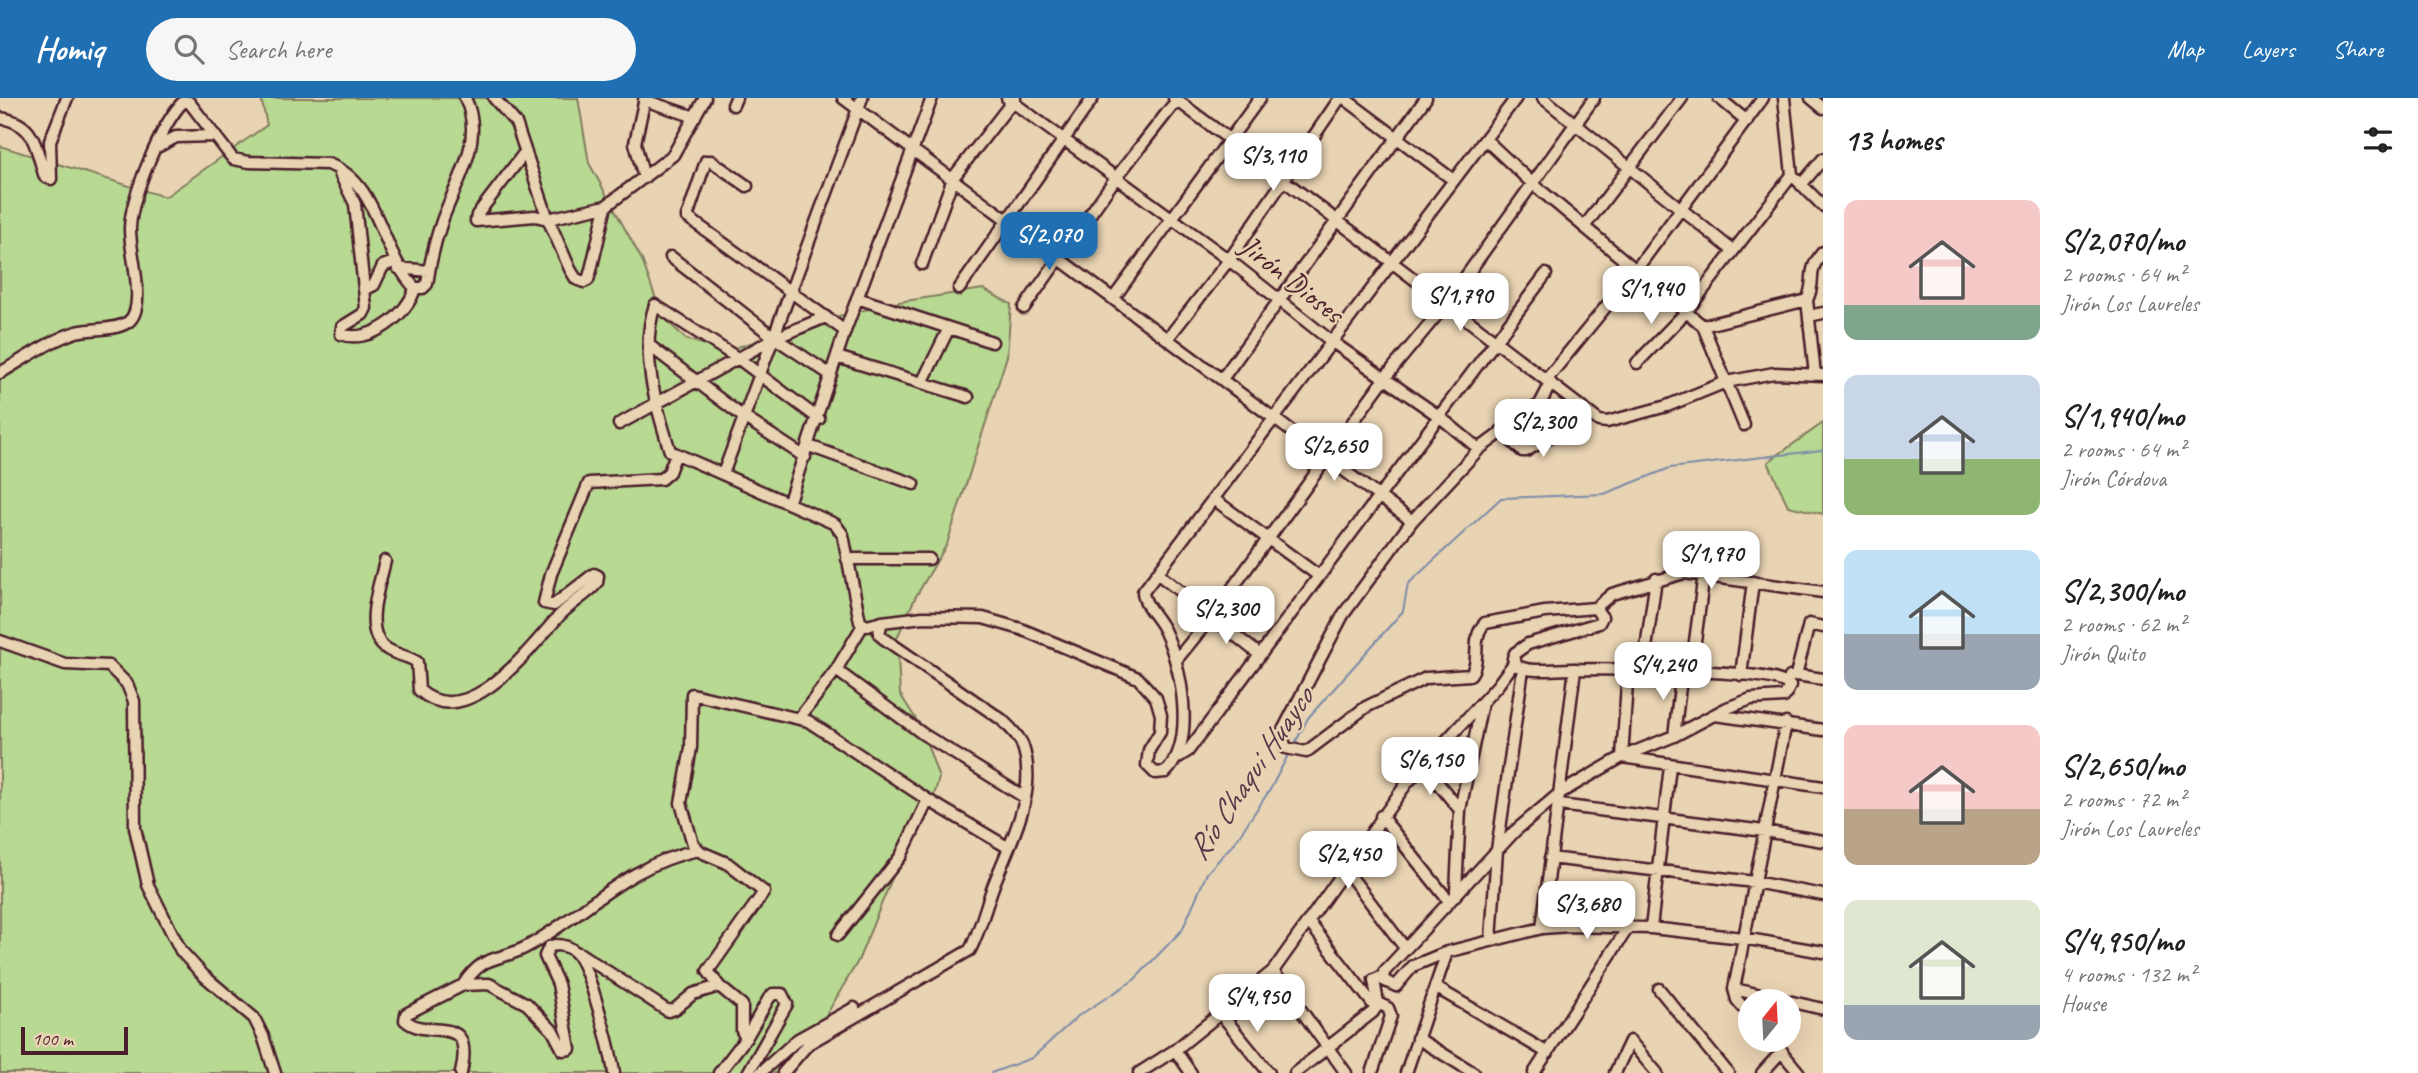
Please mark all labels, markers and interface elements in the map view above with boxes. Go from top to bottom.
search box [146,18,636,81]
text: Homiq [35,28,104,70]
icon: search [170,30,208,68]
text: Search here [226,33,331,66]
text: Map [2167,34,2204,64]
text: Layers [2242,34,2295,64]
text: Share [2333,34,2383,64]
text: 13 homes [1844,121,1942,159]
icon: filters [2359,121,2397,159]
pin: S/3,110 [1208,134,1338,193]
text: S/3,110 [1241,141,1305,170]
pin: S/2,070 [984,212,1114,272]
text: S/2,070 [1017,220,1081,249]
text: S/2,070/mo [2061,222,2184,260]
street label: Jirón Dioses [1231,225,1354,333]
icon: home [1900,228,1984,312]
text: 2 rooms · 64 m² [2061,260,2185,289]
pin: S/1,940 [1586,266,1716,326]
pin: S/1,790 [1395,274,1525,333]
text: S/1,940 [1619,274,1683,303]
text: S/1,790 [1428,281,1492,310]
text: Jirón Los Laureles [2061,289,2199,318]
text: S/1,940/mo [2061,397,2184,435]
pin: S/2,300 [1478,400,1608,459]
icon: home [1900,403,1984,487]
text: S/2,300 [1511,407,1575,436]
pin: S/2,650 [1269,424,1399,483]
text: S/2,650 [1301,431,1367,460]
text: 2 rooms · 64 m² [2061,435,2185,464]
text: Jirón Córdova [2061,464,2166,493]
pin: S/1,970 [1646,532,1776,591]
text: S/1,970 [1679,539,1743,568]
text: S/2,300/mo [2061,572,2184,610]
icon: home [1900,578,1984,662]
pin: S/2,300 [1161,587,1291,646]
text: S/2,300 [1194,594,1258,623]
text: 2 rooms · 62 m² [2061,610,2185,639]
text: Jirón Quito [2061,639,2145,668]
pin: S/4,240 [1598,642,1728,702]
text: S/4,240 [1631,650,1695,679]
water label: Río Chaqui Huayco [1177,676,1325,868]
pin: S/6,150 [1365,738,1495,797]
text: S/6,150 [1397,745,1463,774]
text: S/2,650/mo [2061,747,2184,785]
icon: home [1900,753,1984,837]
text: 2 rooms · 72 m² [2061,785,2185,814]
text: Jirón Los Laureles [2061,814,2199,843]
pin: S/2,450 [1283,832,1413,891]
text: S/2,450 [1316,839,1380,868]
pin: S/3,680 [1522,882,1652,941]
text: S/3,680 [1554,889,1620,918]
text: S/4,950/mo [2061,922,2183,960]
icon: home [1900,928,1984,1012]
text: 4 rooms · 132 m² [2061,960,2196,989]
pin: S/4,950 [1192,974,1322,1034]
text: S/4,950 [1225,982,1289,1011]
north arrow [1738,989,1801,1052]
map controls [1738,989,1801,1052]
text: House [2061,989,2106,1018]
scale bar [21,1024,128,1056]
text: 100 m [32,1027,73,1051]

